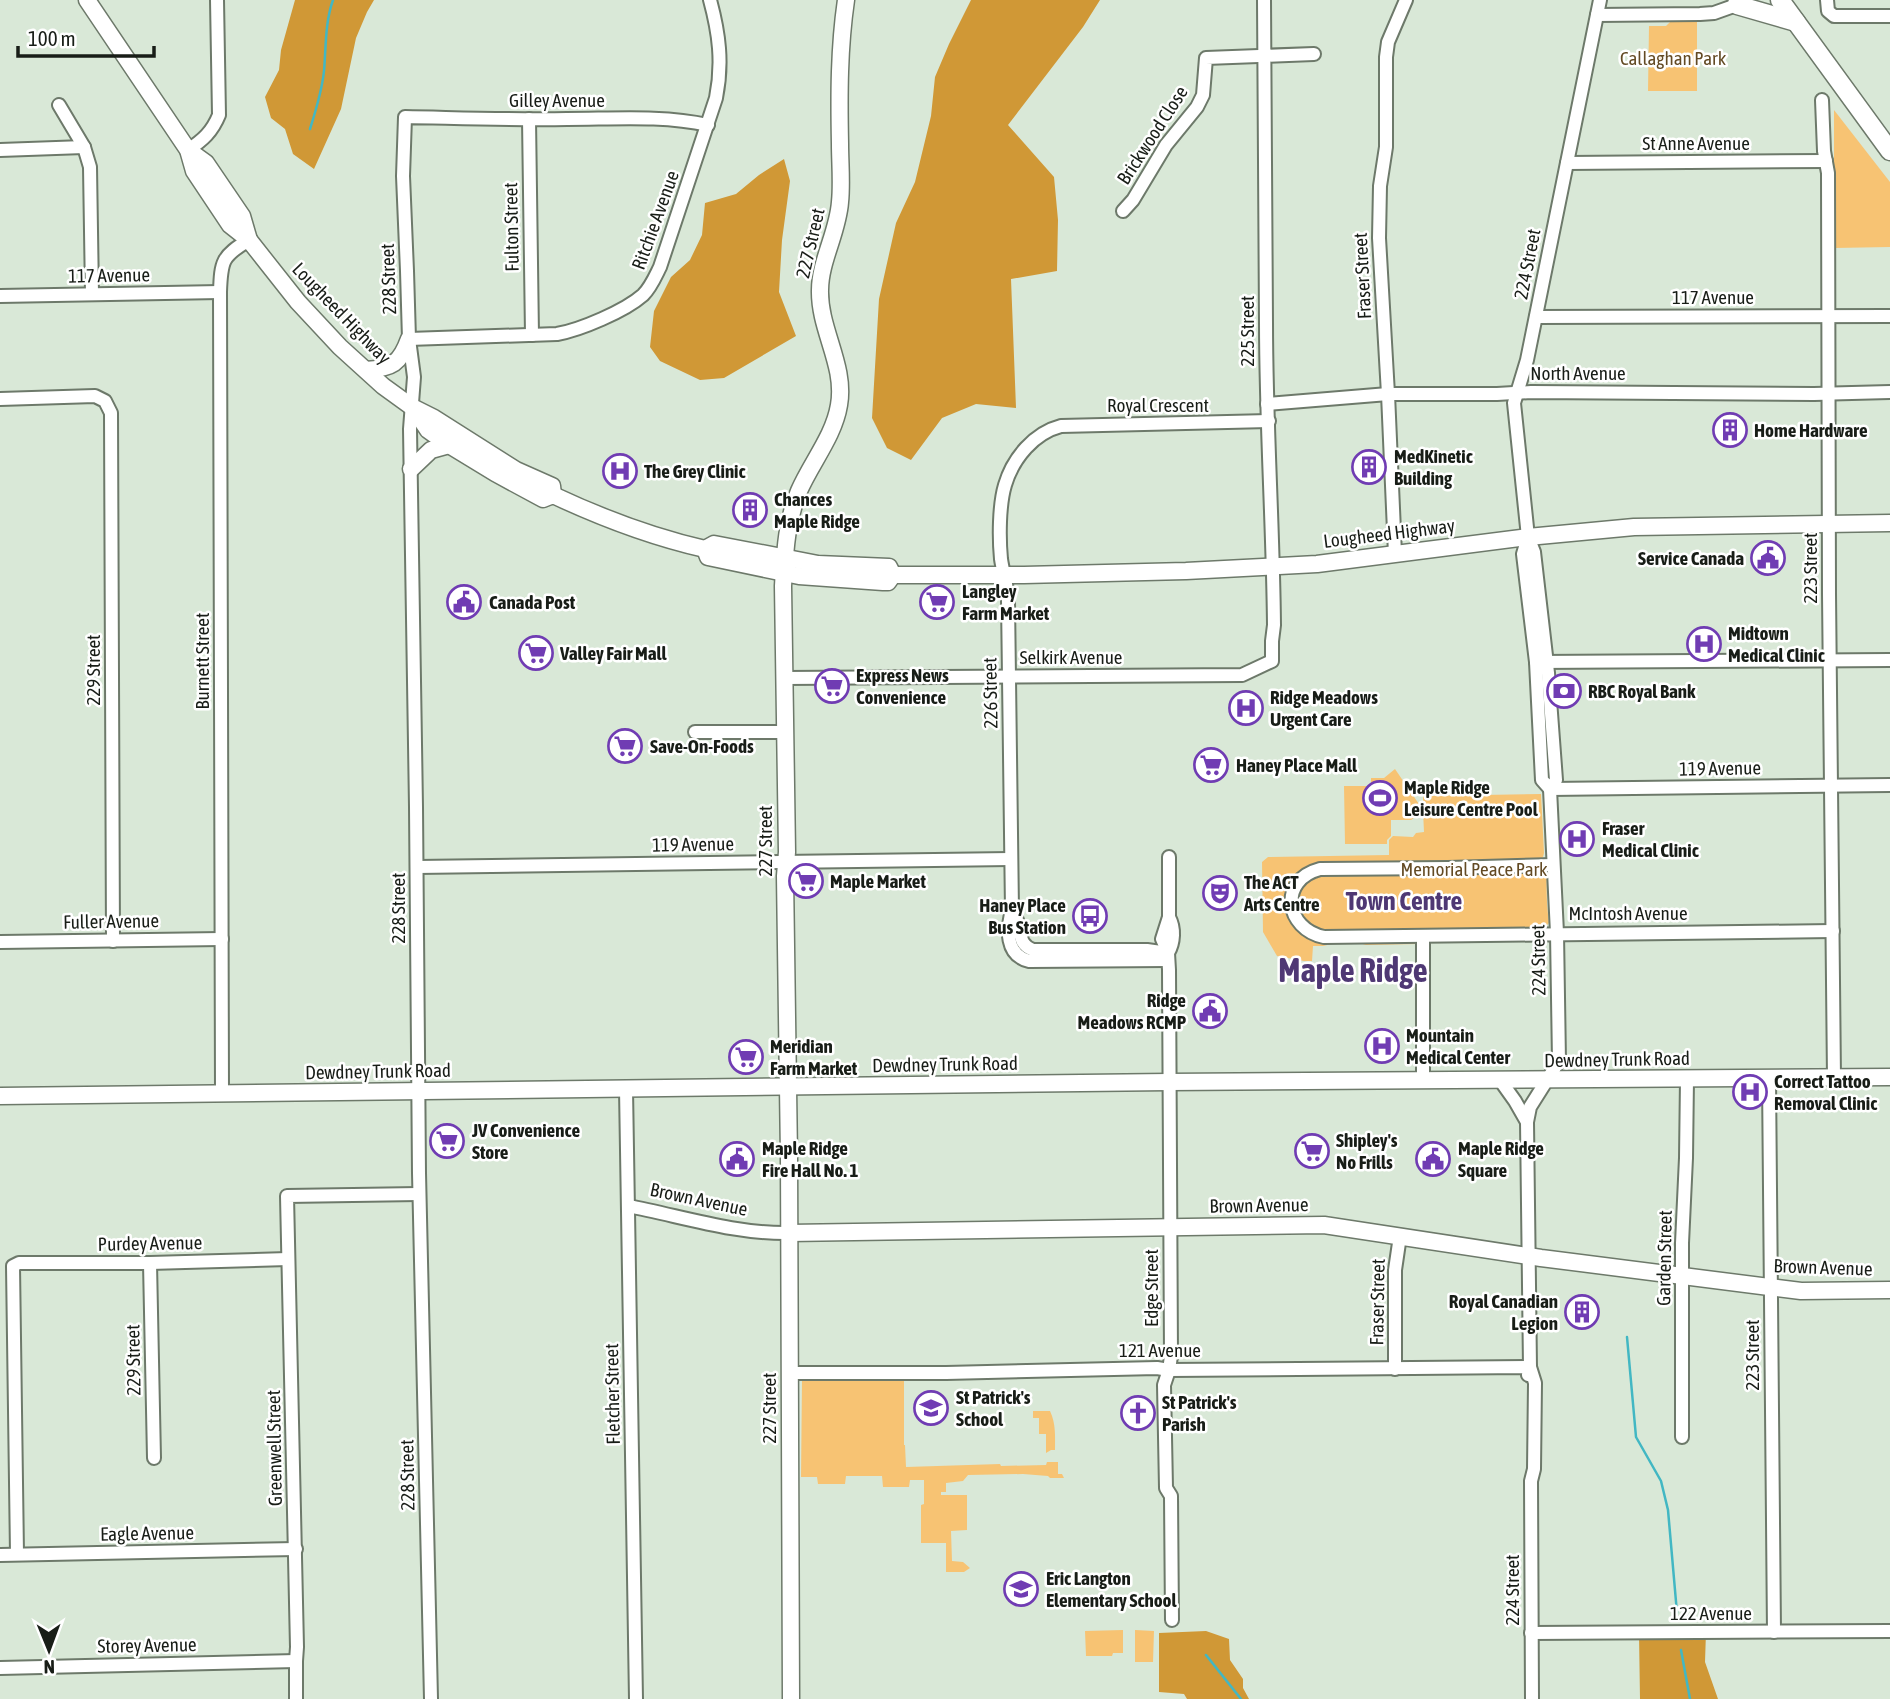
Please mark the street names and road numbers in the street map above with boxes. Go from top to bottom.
street label: Brickwood Close [1112,82,1192,188]
street label: Gilley Avenue [509,89,605,111]
street label: St Anne Avenue [1642,132,1750,154]
street label: Ritchie Avenue [627,168,683,272]
street label: Fulton Street [499,182,523,272]
street label: 227 Street [791,206,829,280]
street label: 224 Street [1509,227,1545,301]
street label: Fraser Street [1349,232,1375,320]
street label: 228 Street [376,243,400,315]
street label: Lougheed Highway [288,258,396,368]
street label: 117 Avenue [68,263,150,287]
street label: 117 Avenue [1672,286,1754,308]
street label: 225 Street [1236,295,1258,367]
street label: North Avenue [1530,362,1626,384]
street label: Royal Crescent [1107,394,1209,416]
street label: Lougheed Highway [1322,514,1456,552]
street label: 223 Street [1799,532,1821,604]
street label: Burnett Street [191,613,213,709]
street label: 229 Street [82,634,104,706]
street label: Selkirk Avenue [1020,646,1122,668]
street label: 226 Street [978,657,1002,729]
street label: 119 Avenue [1679,756,1761,780]
street label: 227 Street [754,805,776,877]
street label: 119 Avenue [652,832,734,856]
street label: 228 Street [387,872,409,944]
street label: McIntosh Avenue [1568,902,1688,924]
street label: Fuller Avenue [63,909,159,933]
street label: 224 Street [1526,924,1550,996]
street label: Dewdney Trunk Road [1544,1047,1690,1071]
street label: Dewdney Trunk Road [872,1052,1018,1076]
street label: Dewdney Trunk Road [305,1059,451,1083]
street label: Brown Avenue [648,1178,750,1220]
street label: Brown Avenue [1209,1193,1309,1217]
street label: Garden Street [1652,1210,1676,1306]
street label: Purdey Avenue [98,1231,202,1255]
street label: Edge Street [1140,1249,1162,1327]
street label: Brown Avenue [1773,1254,1873,1280]
street label: Fraser Street [1365,1259,1389,1345]
street label: 223 Street [1741,1319,1763,1391]
street label: 229 Street [121,1324,145,1396]
street label: 121 Avenue [1119,1339,1201,1361]
street label: Fletcher Street [600,1343,624,1445]
street label: 227 Street [758,1372,780,1444]
street label: Greenwell Street [262,1390,286,1506]
street label: 228 Street [395,1439,419,1511]
street label: Eagle Avenue [100,1521,194,1545]
street label: 224 Street [1501,1554,1523,1626]
street label: 122 Avenue [1670,1602,1752,1624]
street label: Storey Avenue [97,1633,197,1657]

